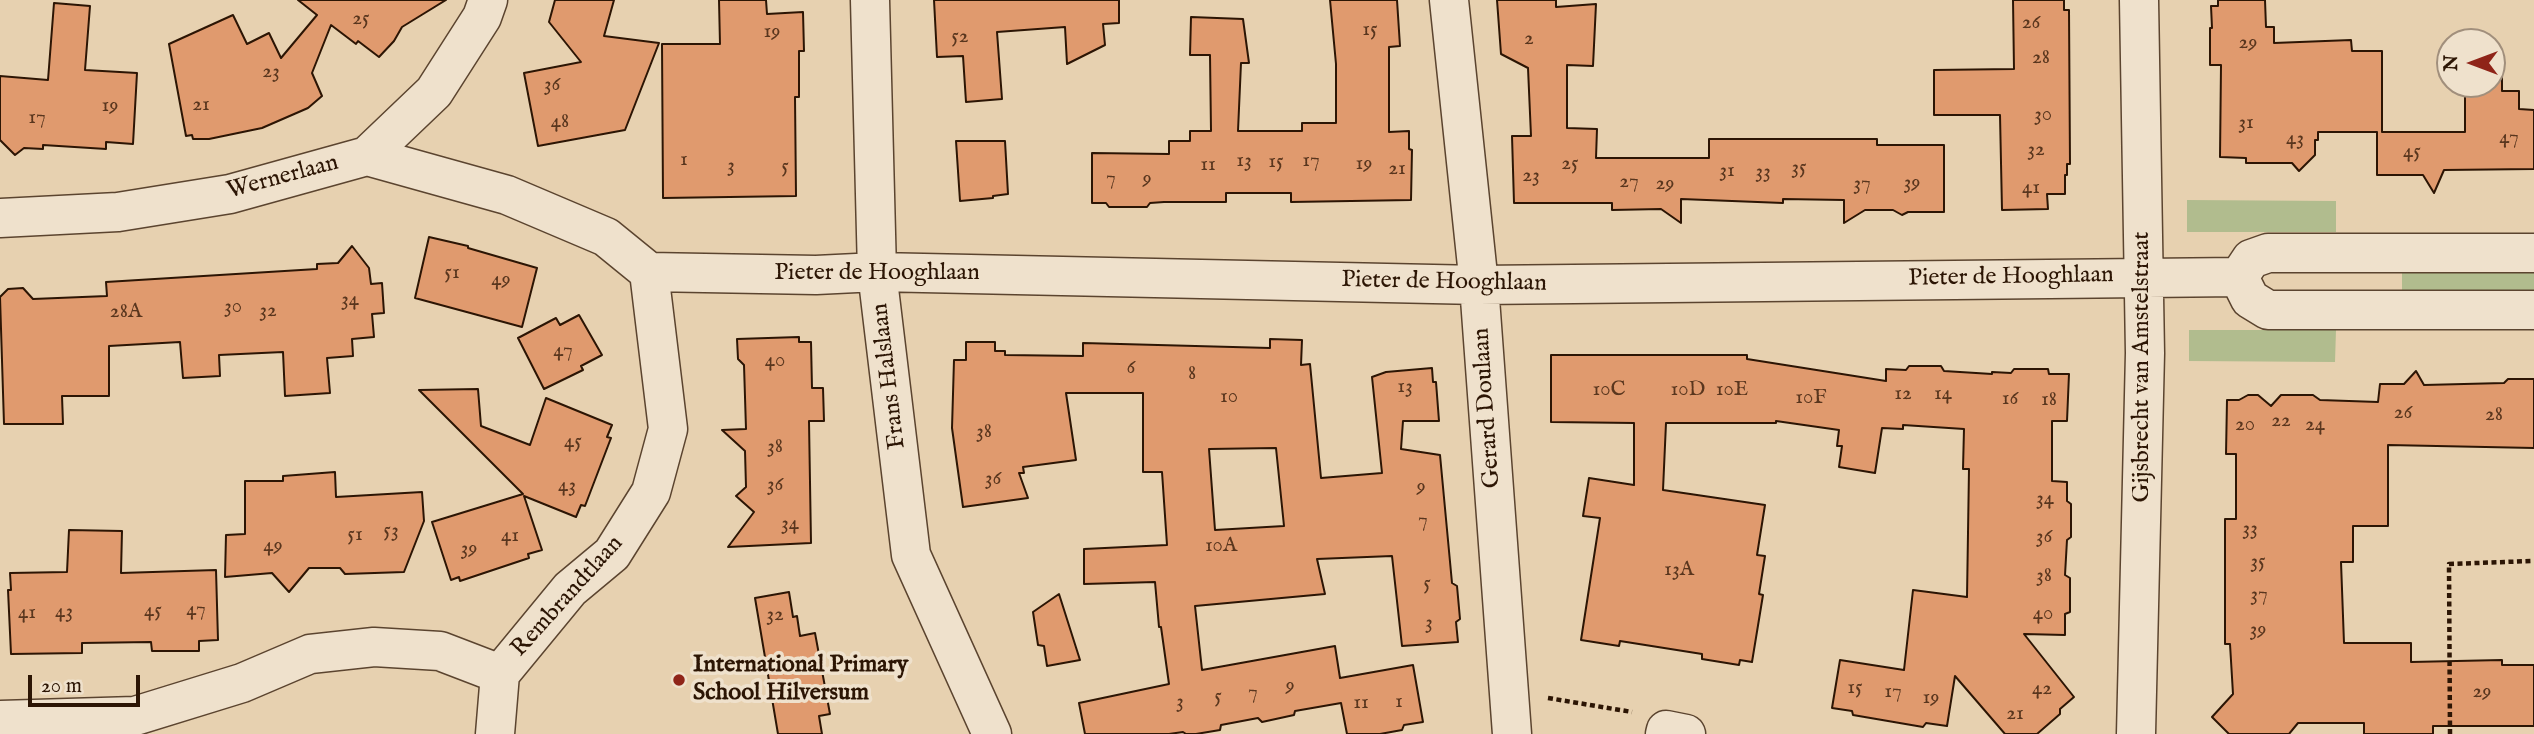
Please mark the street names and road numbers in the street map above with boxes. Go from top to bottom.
street label: Wernerlaan [224,149,342,207]
street label: Gijsbrecht van Amstelstraat [2129,231,2157,503]
street label: Pieter de Hooghlaan [774,260,980,288]
street label: Pieter de Hooghlaan [1908,262,2114,294]
street label: Pieter de Hooghlaan [1341,267,1547,299]
street label: Frans Halslaan [867,301,913,451]
street label: Gerard Doulaan [1468,327,1508,489]
street label: Rembrandtlaan [506,530,630,664]

